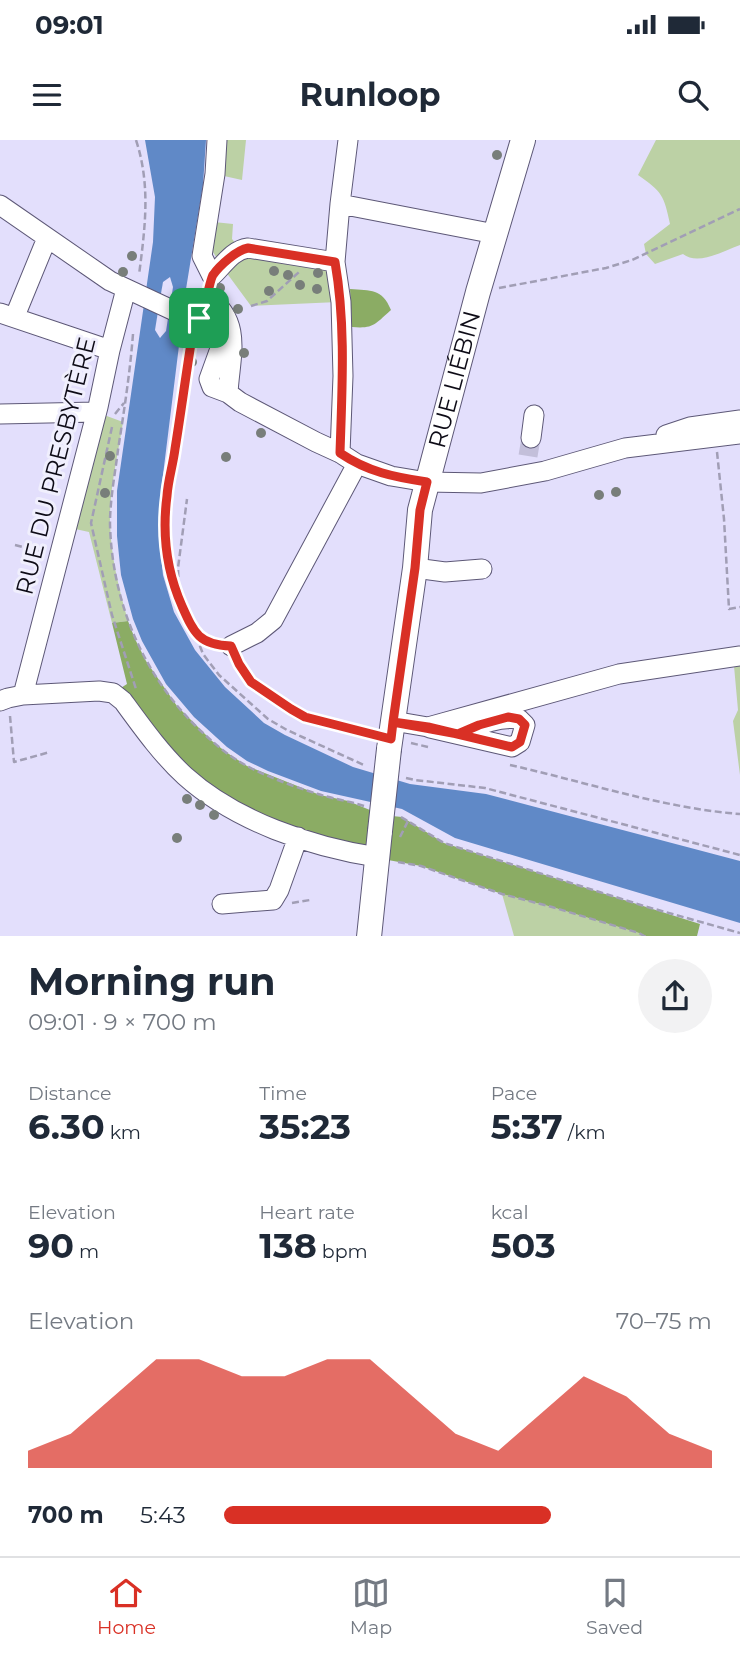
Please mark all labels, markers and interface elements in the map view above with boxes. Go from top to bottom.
text: 09:01 [35,9,104,41]
text: Runloop [299,75,441,114]
icon: menu [28,76,66,114]
icon: search [674,76,712,114]
pin [169,288,229,348]
icon: arrive [180,299,218,337]
street label: RUE LIÉBIN [422,308,486,451]
street label: RUE DU PRESBYTÈRE [9,334,102,598]
text: Morning run [28,958,276,1005]
button: share [638,959,712,1033]
text: 09:01 · 9 × 700 m [28,1008,217,1036]
text: Distance [28,1082,111,1105]
text: Time [259,1082,307,1105]
text: Pace [491,1082,537,1105]
text: 6.30 [28,1105,105,1148]
text: 35:23 [259,1105,351,1148]
text: 5:37 [491,1105,563,1148]
text: km [105,1121,141,1144]
text: /km [563,1121,606,1144]
text: Elevation [28,1201,116,1224]
text: Heart rate [259,1201,355,1224]
text: kcal [491,1201,529,1224]
text: 90 [28,1224,74,1267]
text: 138 [259,1224,317,1267]
text: 503 [491,1224,556,1267]
text: m [74,1240,99,1263]
text: bpm [317,1240,368,1263]
text: Elevation [28,1307,134,1335]
text: 70–75 m [616,1307,712,1335]
text: 700 m [28,1501,104,1529]
text: 5:43 [140,1501,186,1529]
tab: Home [97,1574,156,1639]
tab: Map [350,1574,392,1639]
tab: Saved [586,1574,643,1639]

